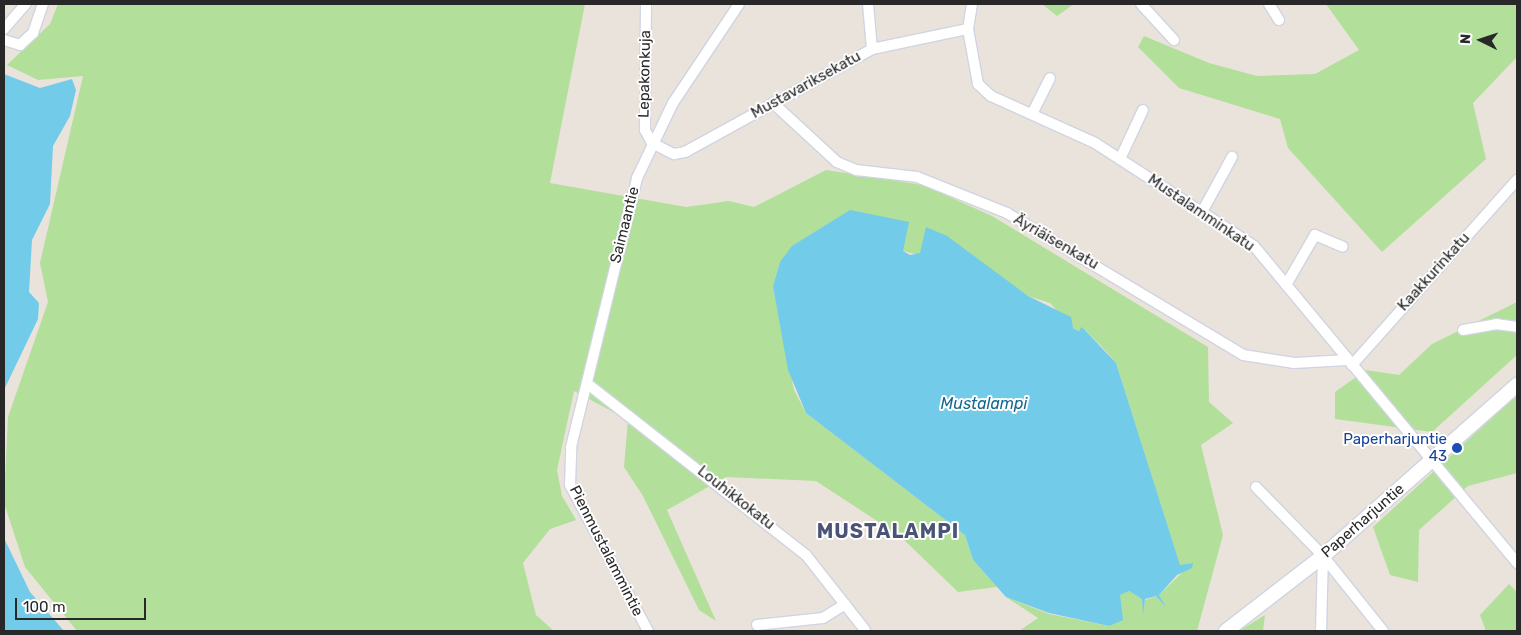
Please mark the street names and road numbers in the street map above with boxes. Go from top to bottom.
street label: Lepakonkuja [635,30,655,118]
street label: Mustavariksekatu [748,47,864,123]
street label: Mustalamminkatu [1144,171,1258,255]
street label: Saimaantie [607,185,643,265]
street label: Äyriäisenkatu [1010,210,1102,274]
street label: Kaakkurinkatu [1394,229,1474,315]
street label: Louhikkokatu [694,462,778,534]
street label: Paperharjuntie [1318,480,1408,562]
street label: Pienmustalammintie [565,483,647,619]

